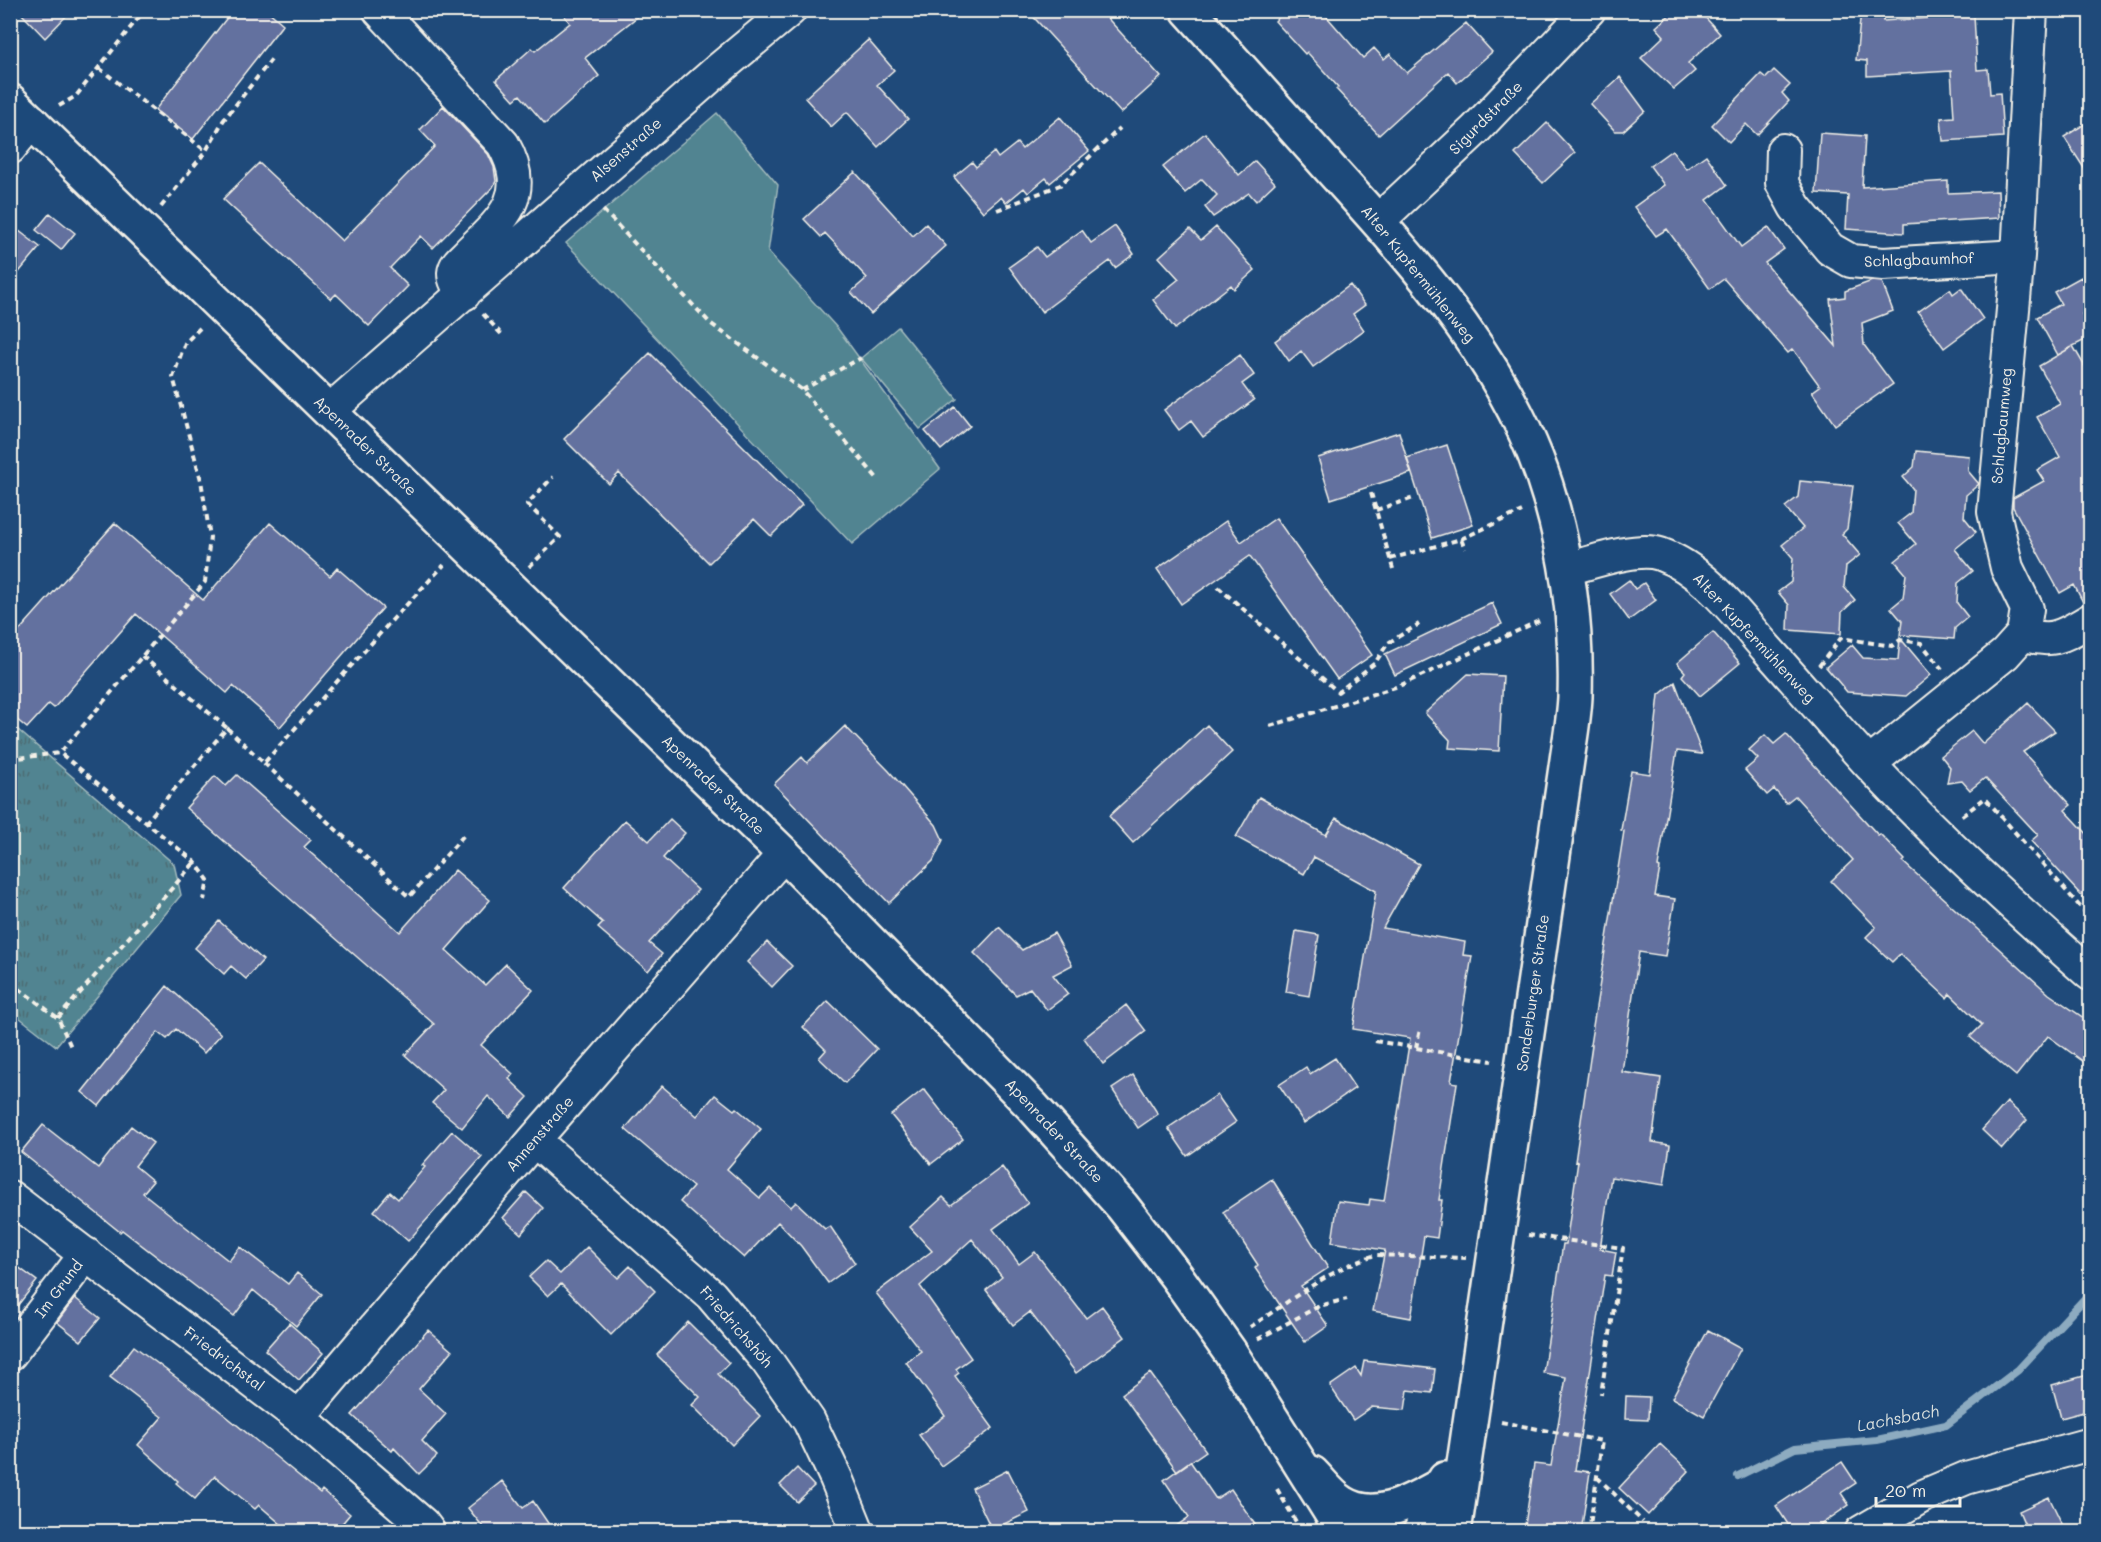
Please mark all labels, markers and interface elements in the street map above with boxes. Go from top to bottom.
street label: Sigurdstraße [1444,76,1526,158]
street label: Alsenstraße [585,113,665,186]
street label: Alter Kupfermühlenweg [1357,201,1481,346]
street label: Schlagbaumhof [1864,247,1975,271]
street label: Schlagbaumweg [1986,367,2016,485]
street label: Apenrader Straße [310,391,422,500]
street label: Alter Kupfermühlenweg [1689,568,1821,707]
street label: Apenrader Straße [658,730,770,839]
street label: Sonderburger Straße [1511,913,1553,1073]
street label: Apenrader Straße [1001,1074,1108,1187]
street label: Annenstraße [501,1091,578,1175]
street label: Im Grund [30,1255,87,1322]
street label: Friedrichshöh [696,1281,778,1371]
street label: Friedrichstal [180,1321,269,1395]
water label: Lachsbach [1855,1399,1941,1436]
scale bar [1876,1470,1960,1508]
text: 20 m [1885,1478,1926,1502]

